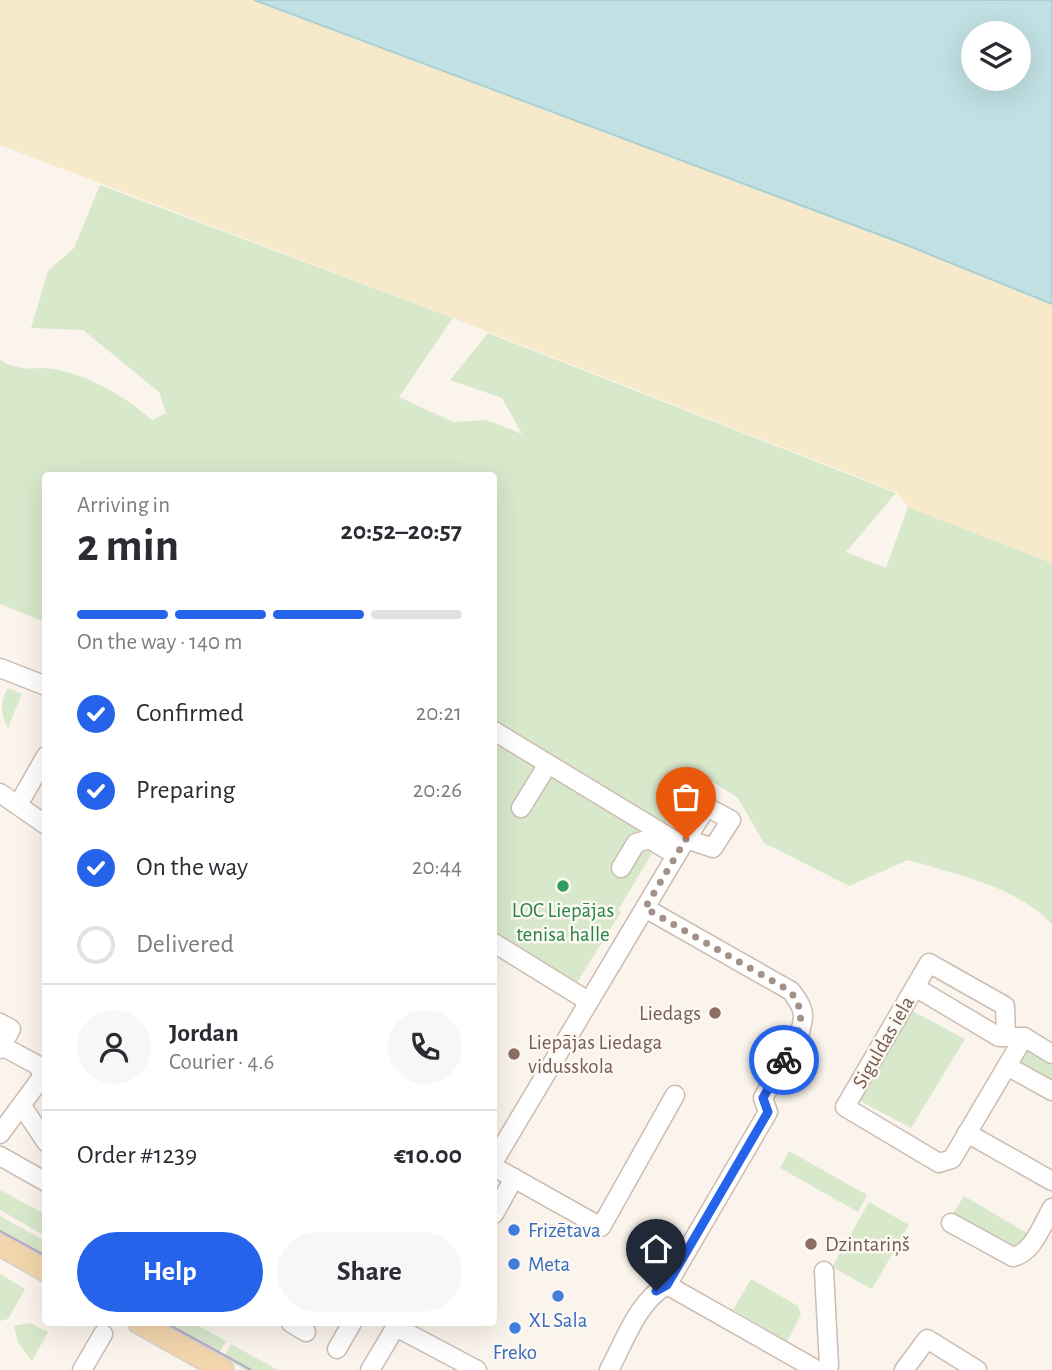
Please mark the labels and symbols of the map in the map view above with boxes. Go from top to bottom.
pin [656,767,716,839]
marker: LOC Liepājas tenisa halle [555,878,571,894]
place label: LOC Liepājas tenisa halle [512,900,614,945]
street label: Siguldas iela [849,992,918,1092]
place label: Liedags [639,1003,701,1024]
marker: Liedags [707,1005,723,1021]
courier [749,1025,819,1095]
place label: Liepājas Liedaga vidusskola [528,1032,662,1077]
marker: Liepājas Liedaga vidusskola [506,1046,522,1062]
pin [626,1219,686,1291]
place label: Frizētava [528,1220,601,1241]
marker: Frizētava [506,1222,522,1238]
place label: Dzintariņš [825,1234,910,1257]
marker: Dzintariņš [803,1236,819,1252]
place label: Meta [528,1254,571,1275]
marker: Meta [506,1256,522,1272]
marker: XL Sala [550,1288,566,1304]
place label: XL Sala [529,1310,588,1331]
marker: Freko [507,1320,523,1336]
place label: Freko [493,1342,537,1363]

